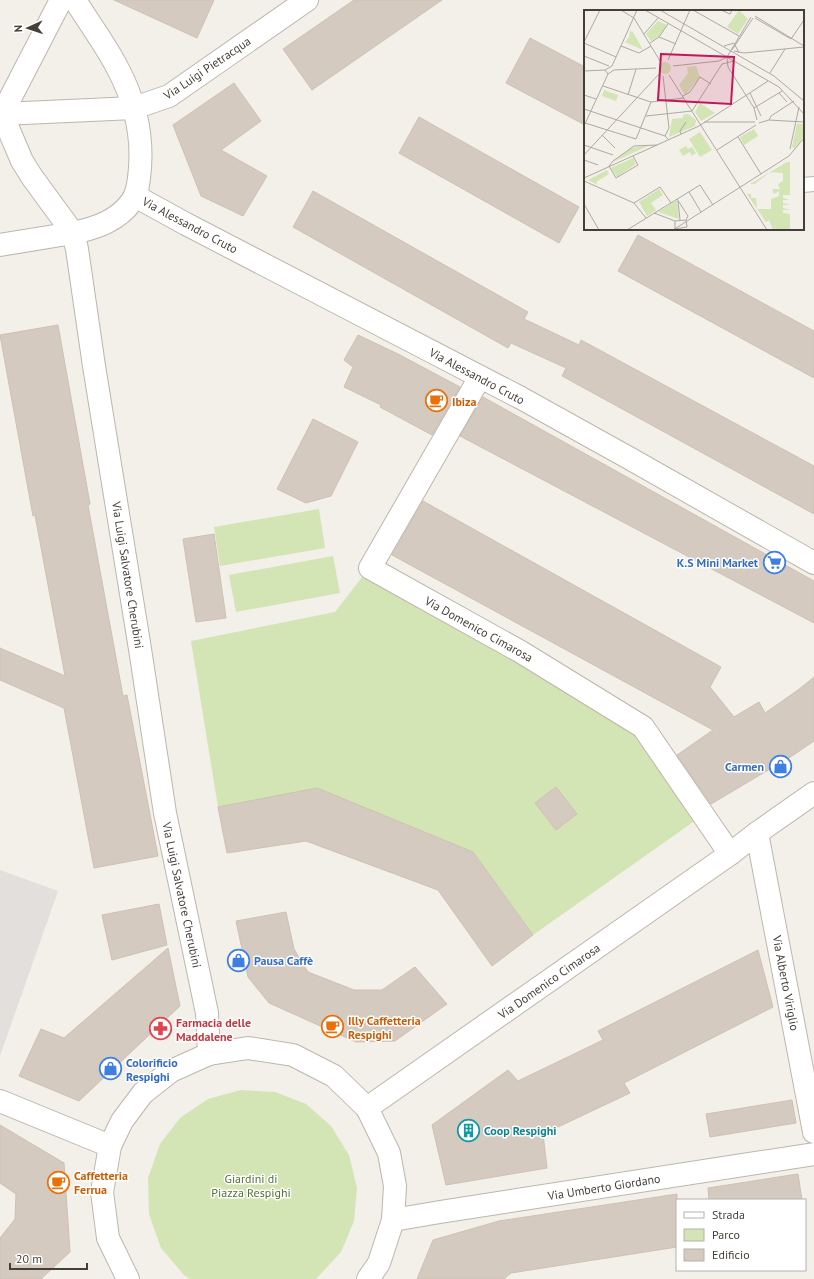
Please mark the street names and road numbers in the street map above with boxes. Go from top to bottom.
street label: Via Luigi Pietracqua [160,33,253,103]
street label: Via Alessandro Cruto [139,193,240,256]
street label: Via Alessandro Cruto [426,344,527,407]
street label: Via Luigi Salvatore Cherubini [109,499,147,650]
street label: Via Domenico Cimarosa [422,593,536,665]
street label: Via Luigi Salvatore Cherubini [159,820,205,969]
street label: Via Alberto Viriglio [769,933,803,1032]
street label: Via Domenico Cimarosa [494,940,603,1022]
street label: Via Umberto Giordano [546,1171,661,1203]

